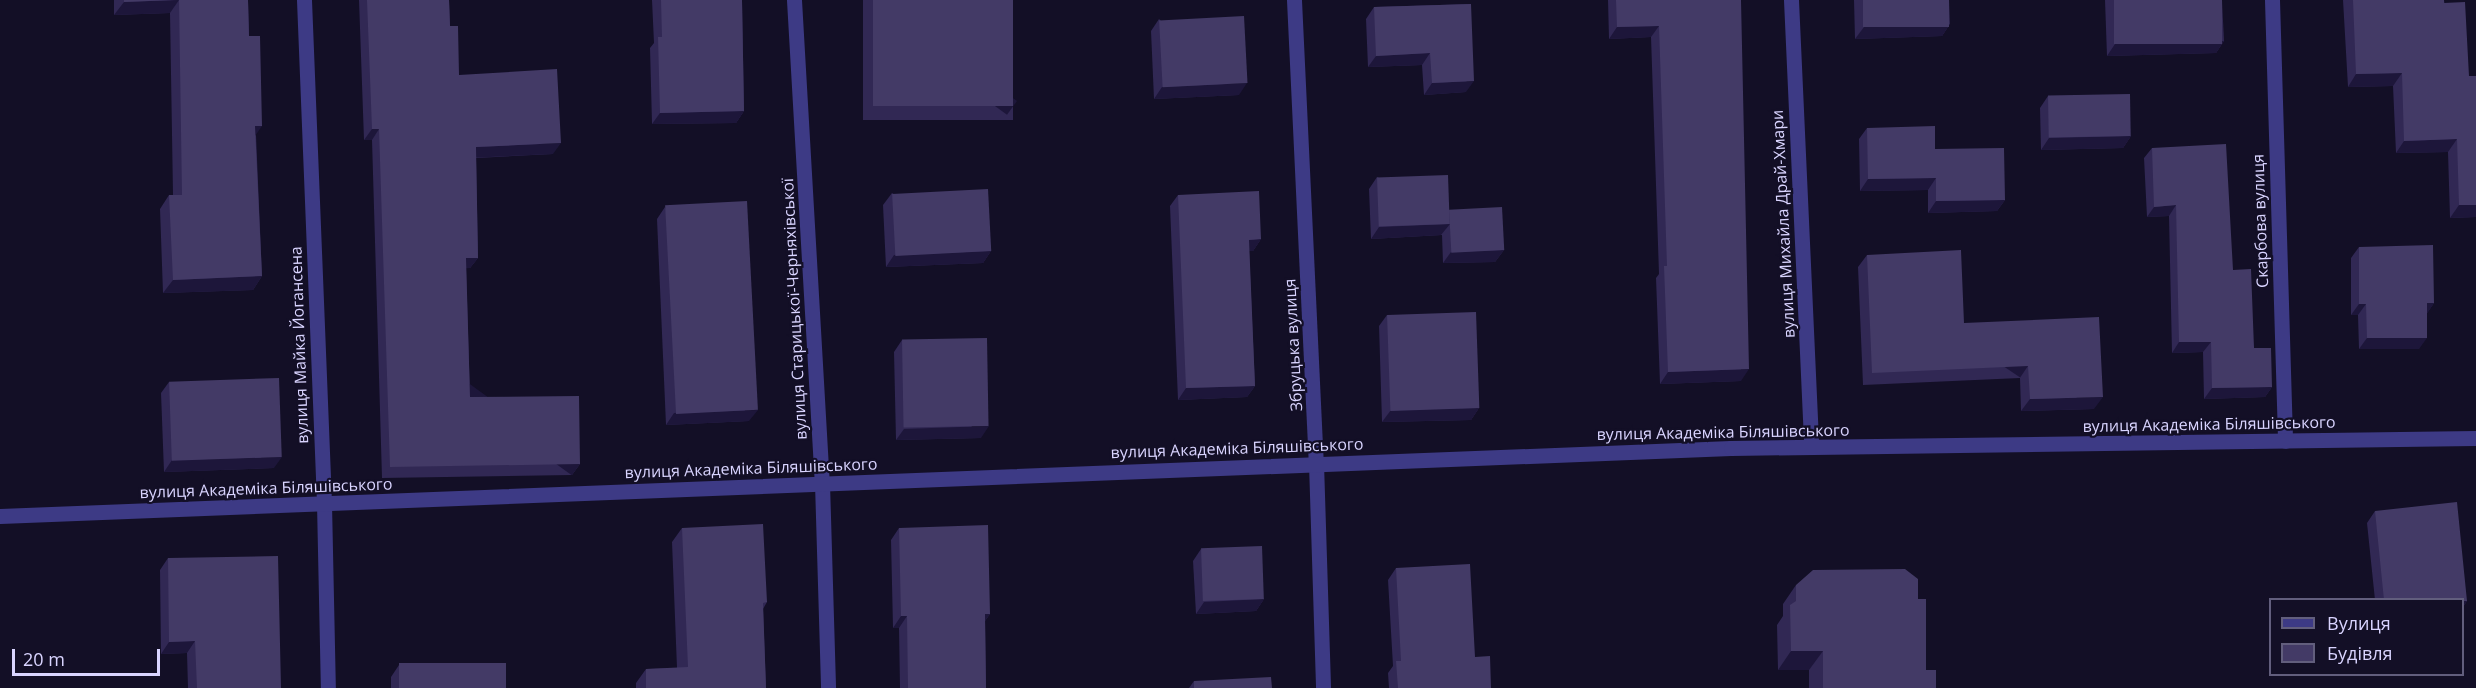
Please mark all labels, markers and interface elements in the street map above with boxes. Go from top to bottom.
street label: вулиця Михайла Драй-Хмари [1767,109,1799,339]
street label: Скарбова вулиця [2248,154,2272,288]
street label: вулиця Старицької-Черняхівської [778,178,810,440]
street label: вулиця Майка Йогансена [286,246,312,444]
street label: Збруцька вулиця [1280,278,1306,412]
street label: вулиця Академіка Біляшівського [2082,412,2336,436]
street label: вулиця Академіка Біляшівського [1596,420,1850,444]
street label: вулиця Академіка Біляшівського [1110,434,1364,462]
street label: вулиця Академіка Біляшівського [624,454,878,482]
street label: вулиця Академіка Біляшівського [139,474,393,502]
legend [2269,598,2464,676]
text: Вулиця [2327,611,2391,635]
scale bar [15,637,164,675]
text: Будівля [2327,641,2393,665]
text: 20 m [23,647,65,671]

